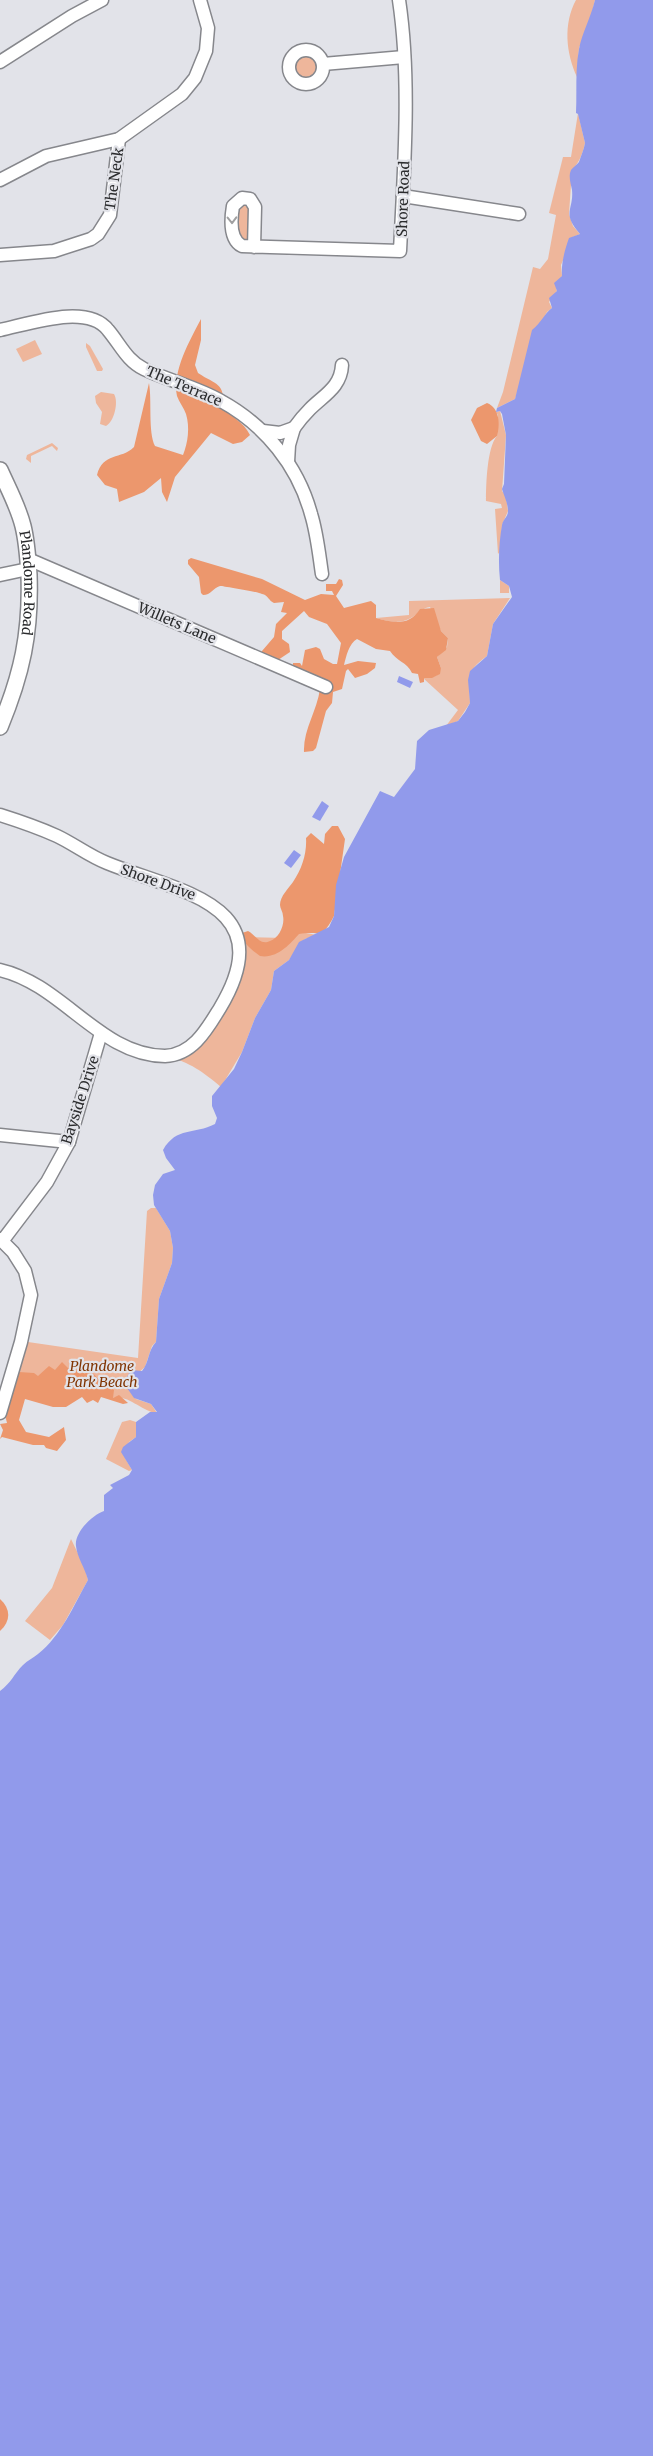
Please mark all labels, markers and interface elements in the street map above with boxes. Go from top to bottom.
street label: The Neck [101,146,127,212]
street label: Shore Road [393,160,413,237]
one-way arrow [227,216,238,224]
street label: The Terrace [143,362,225,410]
street label: Plandome Road [15,529,38,637]
street label: Willets Lane [134,598,219,648]
street label: Shore Drive [118,860,198,904]
street label: Bayside Drive [57,1054,103,1146]
park label: Plandome Park Beach [66,1357,138,1391]

